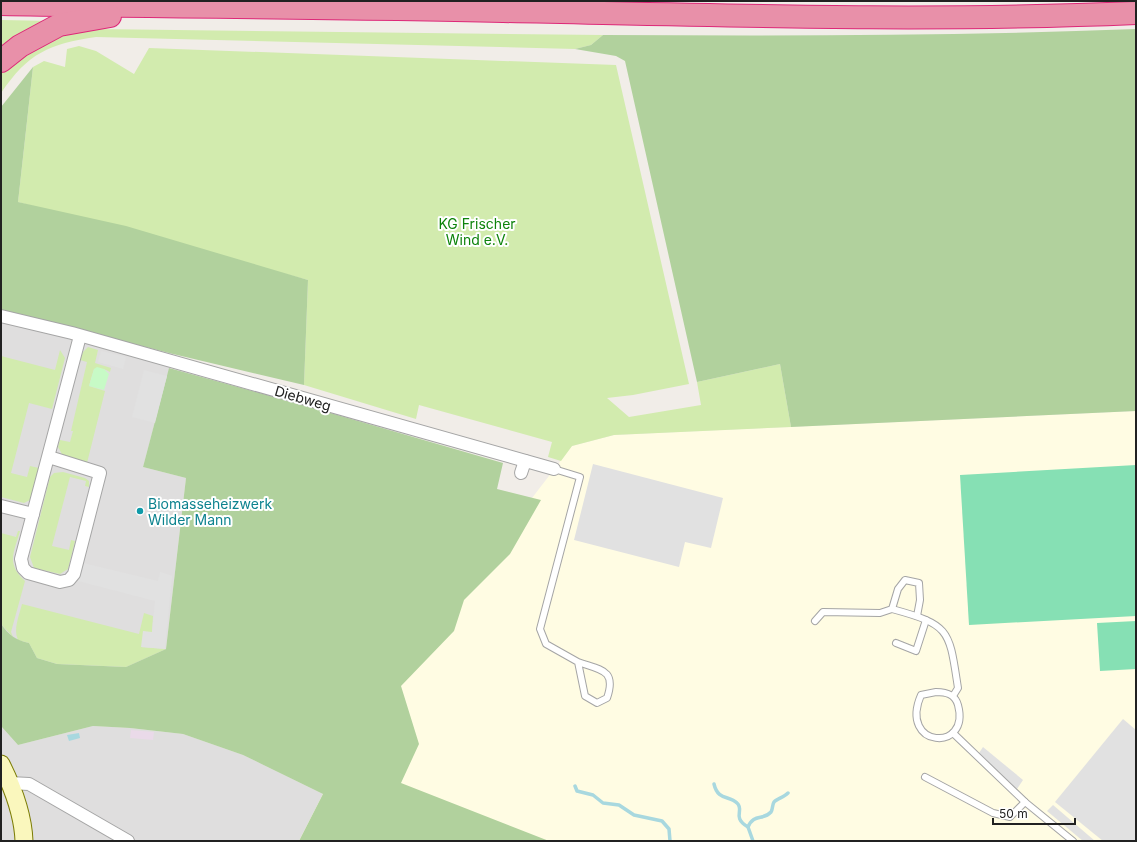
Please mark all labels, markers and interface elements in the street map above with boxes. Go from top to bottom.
park label: KG Frischer Wind e.V. [438,215,516,248]
street label: Diebweg [273,382,333,414]
place label: Biomasseheizwerk Wilder Mann [148,495,272,528]
marker: Biomasseheizwerk Wilder Mann [135,506,145,516]
scale bar [993,800,1075,826]
text: 50 m [999,806,1028,821]

